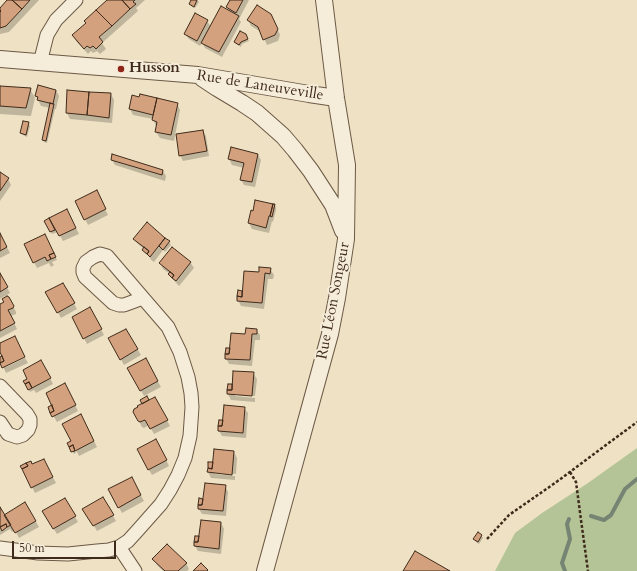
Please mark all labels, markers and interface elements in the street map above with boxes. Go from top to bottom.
place label: Husson [129,60,180,78]
marker: Husson [116,64,126,74]
street label: Rue de Laneuveville [195,67,325,105]
street label: Rue Léon Songeur [314,241,354,361]
scale bar [14,533,118,559]
text: 50 m [19,540,45,556]

